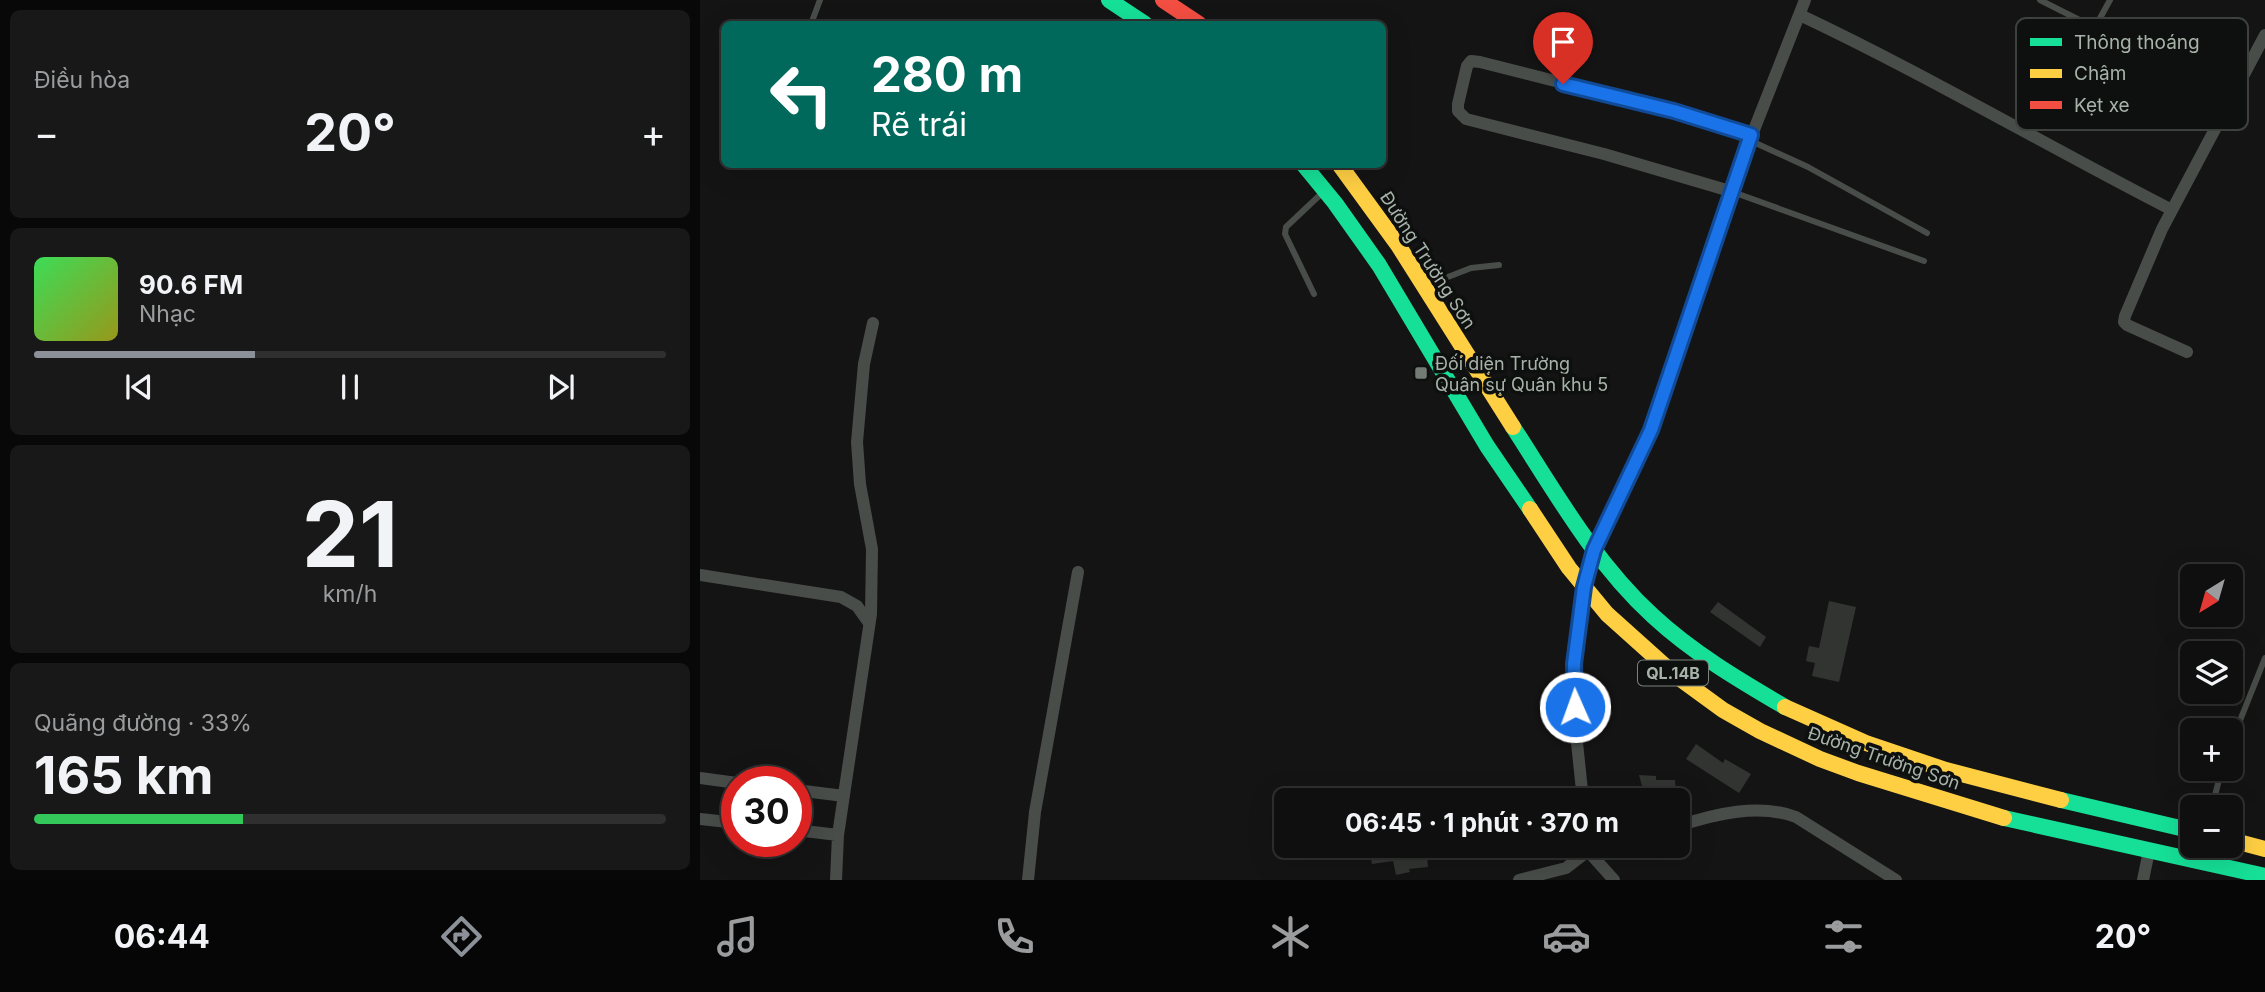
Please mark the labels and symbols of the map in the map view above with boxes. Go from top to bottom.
pin [1533,12.0,1593,84]
legend [2016,18,2248,130]
text: Thông thoáng [2074,31,2200,54]
text: Chậm [2074,62,2126,85]
text: Kẹt xe [2074,94,2130,117]
street label: Đường Trường Sơn [1376,187,1480,333]
place label: Đối diện Trường Quân sự Quân khu 5 [1435,353,1608,395]
marker: Đối diện Trường Quân sự Quân khu 5 [1413,365,1429,381]
north arrow [2180,564,2244,626]
road number: QL.14B [1638,660,1708,686]
position arrow [1538,670,1612,744]
street label: Đường Trường Sơn [1805,722,1963,794]
speed limit sign: 30 [721,766,812,857]

